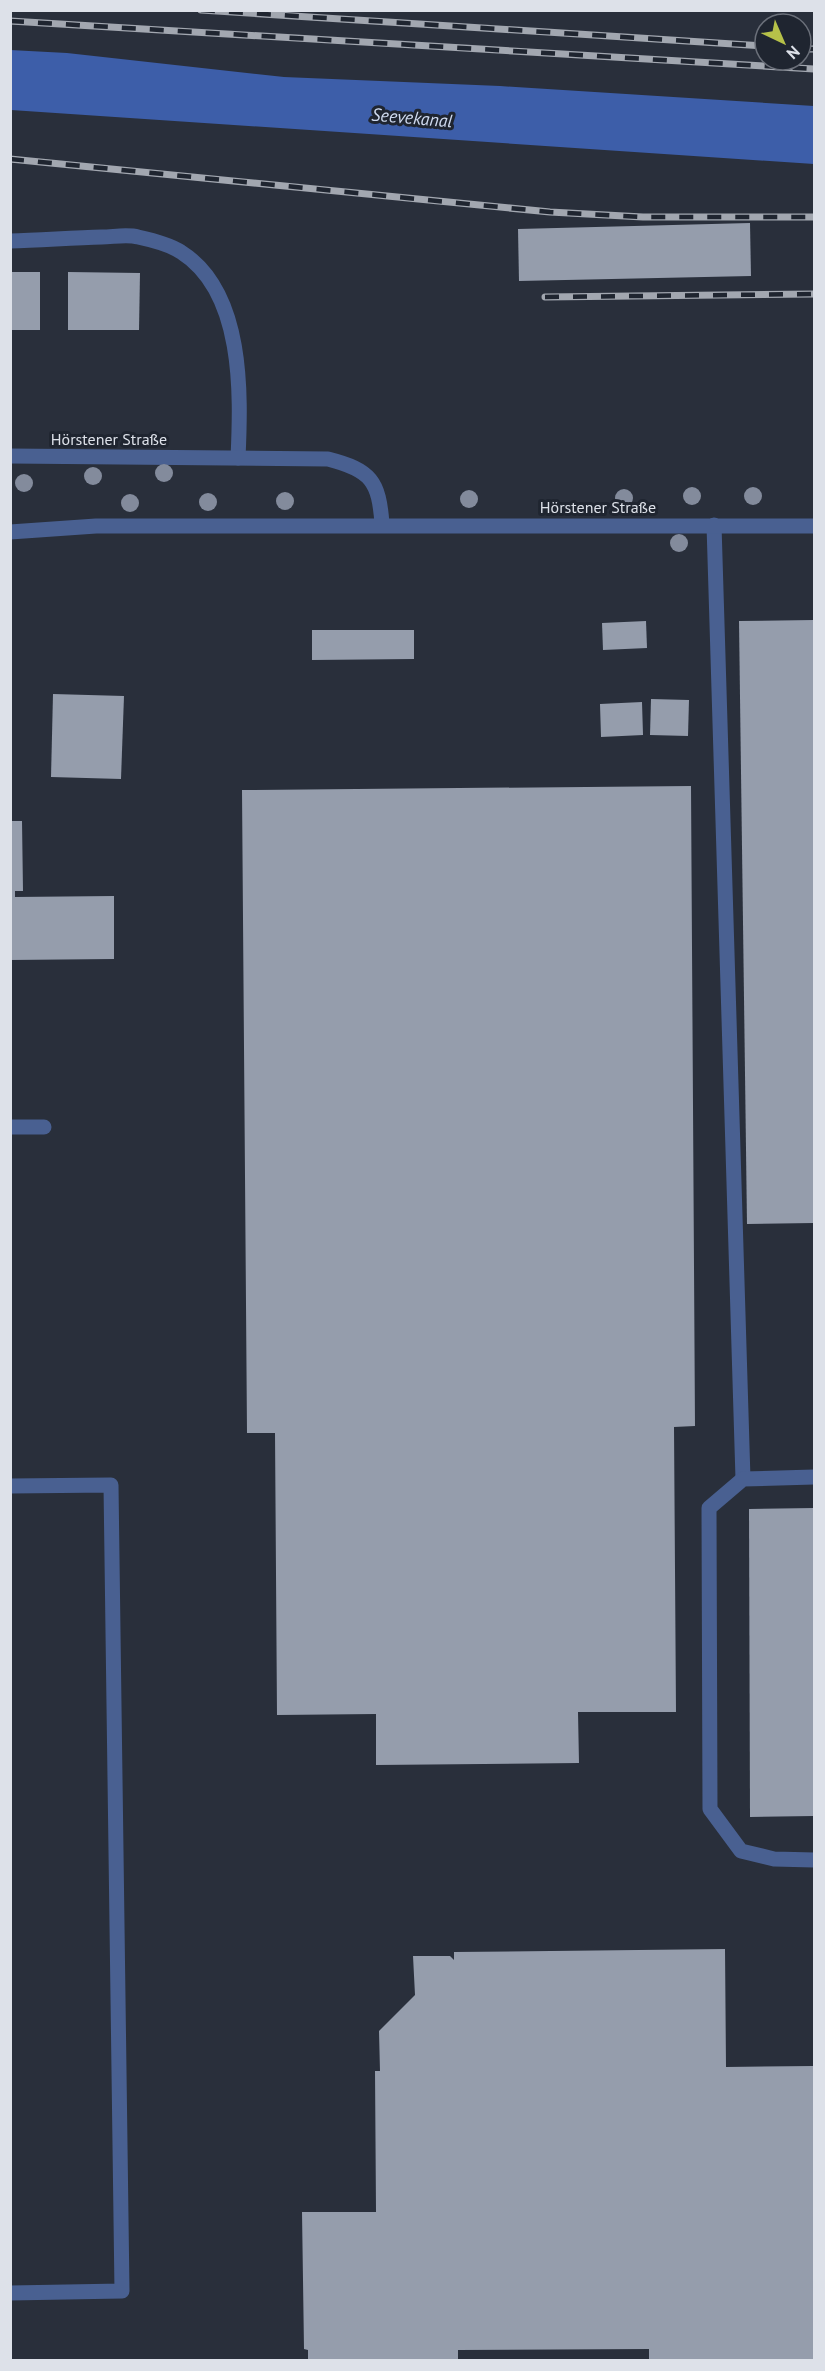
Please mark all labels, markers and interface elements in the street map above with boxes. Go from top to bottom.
north arrow [753,12,813,72]
text: N [783,42,804,64]
water label: Seevekanal [371,103,454,133]
street label: Hörstener Straße [51,429,167,449]
street label: Hörstener Straße [540,497,656,517]

